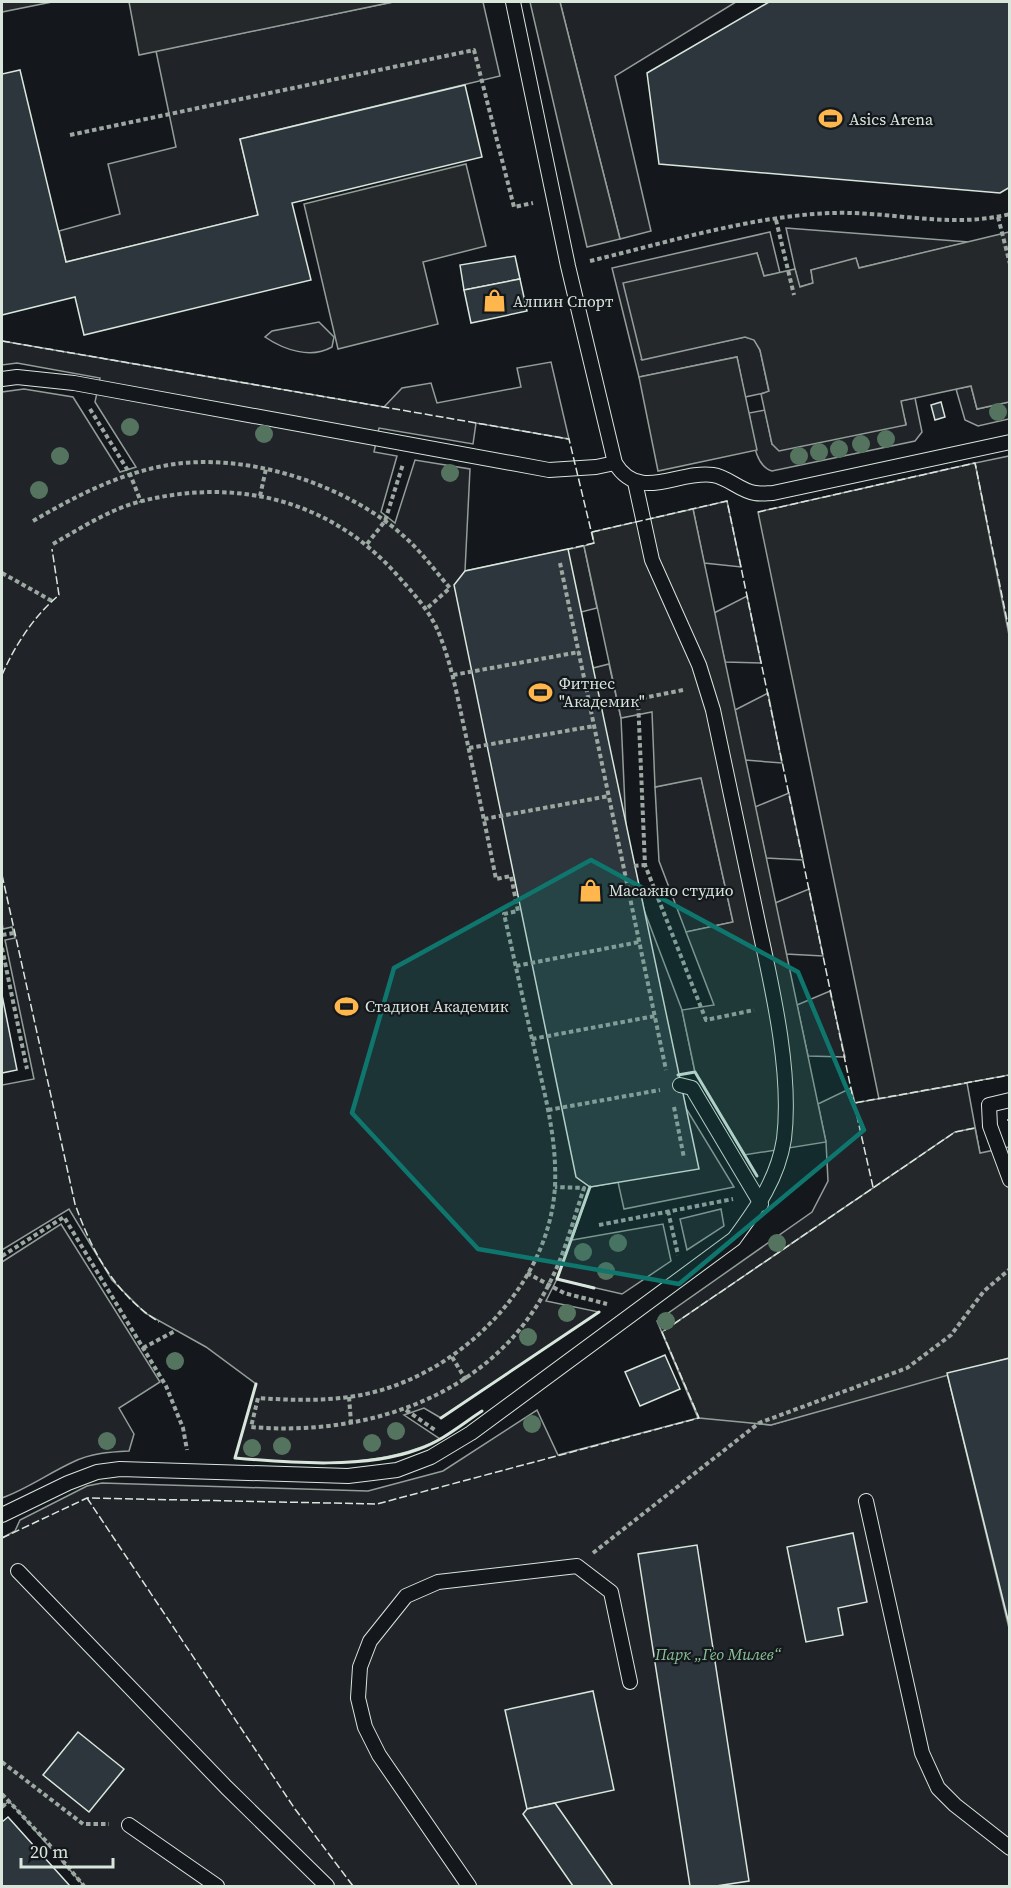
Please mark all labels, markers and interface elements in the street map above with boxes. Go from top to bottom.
sports icon: Asics Arena [818,106,844,132]
place label: Asics Arena [849,108,934,130]
shop icon: Алпин Спорт [482,288,508,314]
place label: Алпин Спорт [513,290,614,312]
place label: Фитнес "Академик" [559,672,645,712]
sports icon: Фитнес "Академик" [528,679,554,705]
shop icon: Масажно студио [578,877,604,903]
place label: Масажно студио [609,879,734,901]
sports icon: Стадион Академик [334,993,360,1019]
place label: Стадион Академик [365,995,509,1017]
park label: Парк „Гео Милев“ [654,1643,783,1665]
scale bar [21,1831,112,1869]
text: 20 m [30,1839,68,1864]

